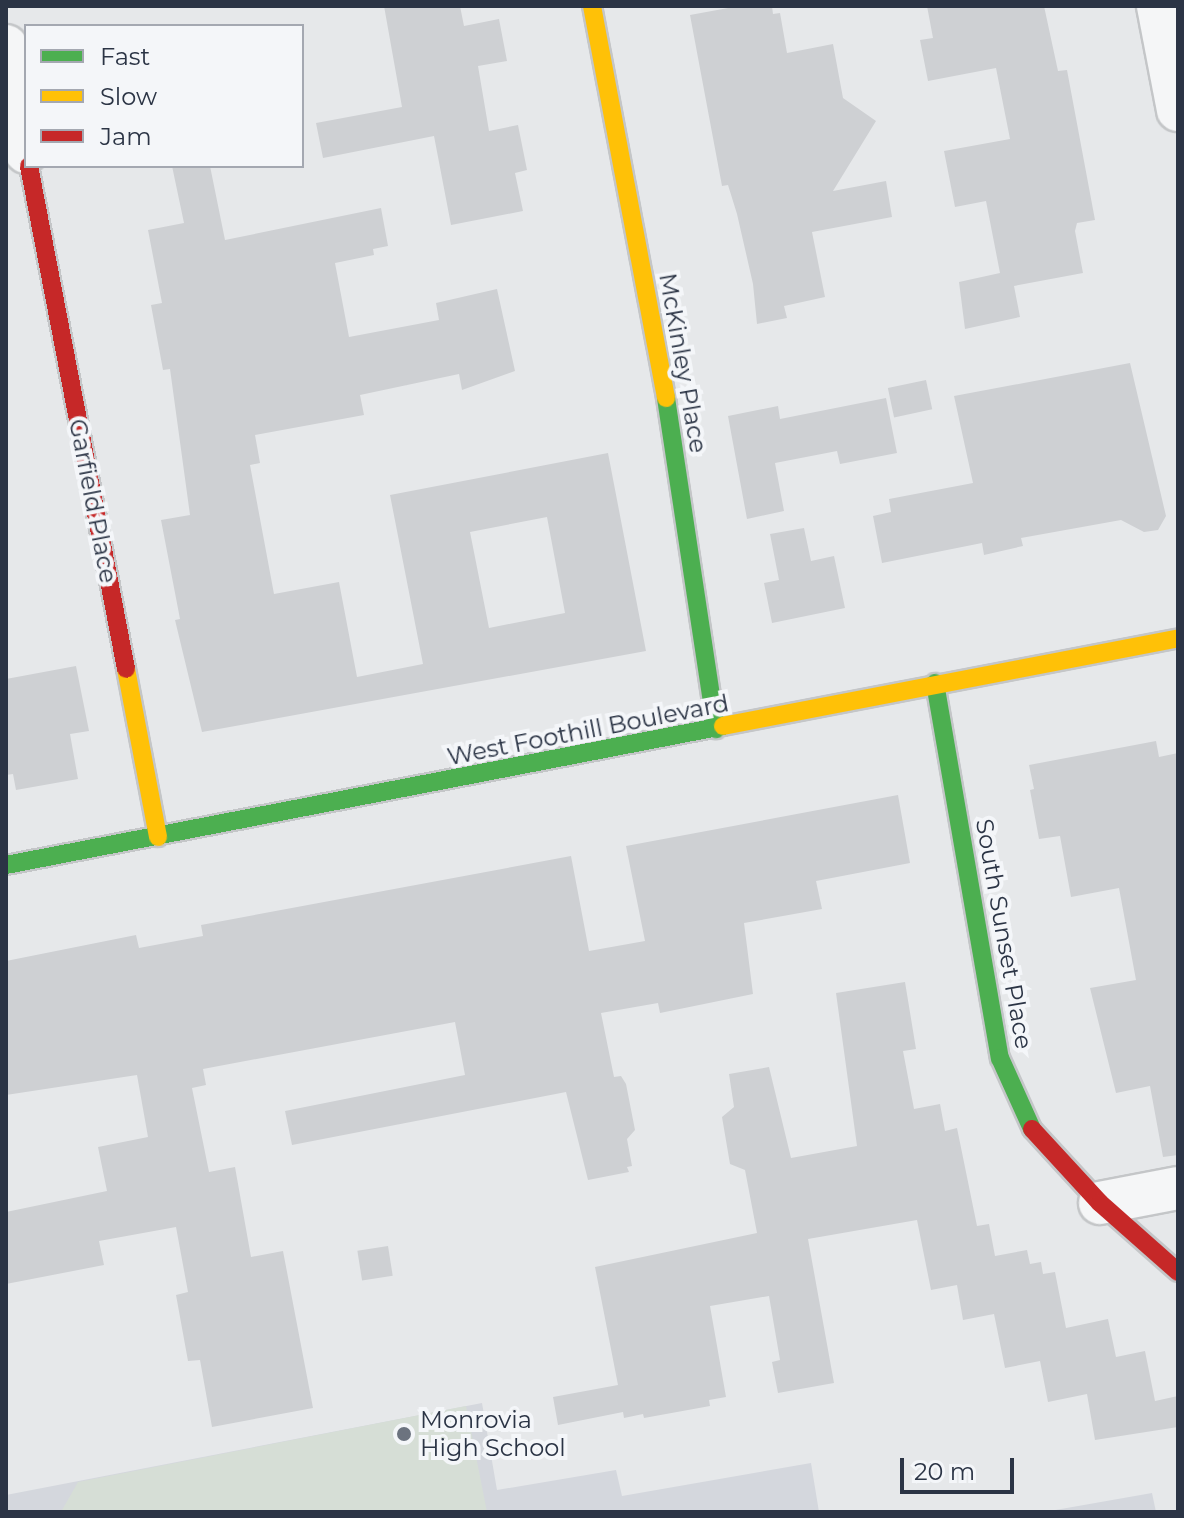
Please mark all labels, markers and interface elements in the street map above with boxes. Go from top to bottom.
legend [24,24,304,168]
text: Fast [100,42,150,71]
text: Slow [100,82,157,111]
text: Jam [100,122,152,151]
street label: McKinley Place [653,271,713,455]
street label: Garfield Place [63,417,123,585]
street label: West Foothill Boulevard [445,689,731,771]
street label: South Sunset Place [970,817,1038,1051]
place label: Monrovia High School [420,1406,566,1462]
marker: Monrovia High School [395,1425,413,1443]
scale bar [904,1442,1018,1492]
text: 20 m [914,1457,975,1486]

